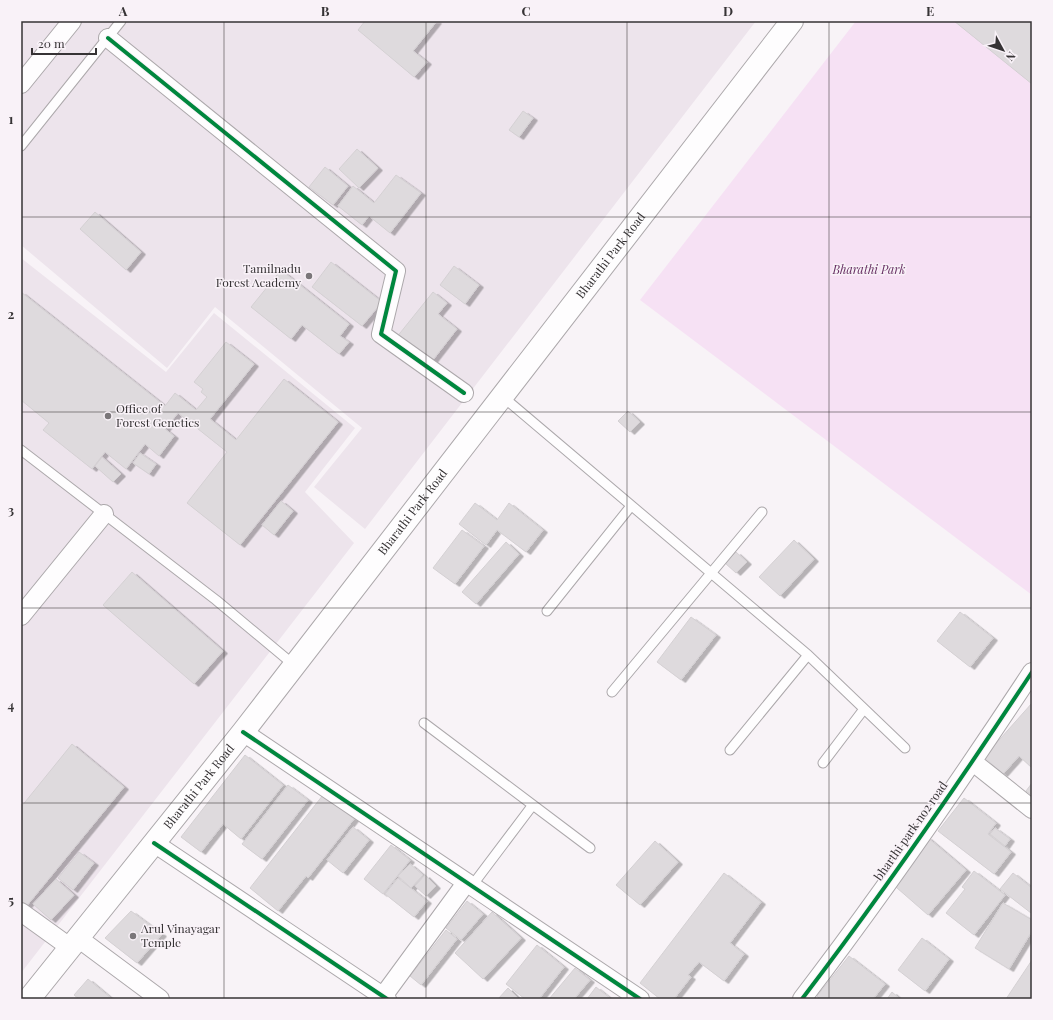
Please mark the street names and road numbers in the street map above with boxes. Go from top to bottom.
street label: Bharathi Park Road [572,209,648,301]
street label: Bharathi Park Road [374,465,450,558]
street label: Bharathi Park Road [159,740,237,832]
street label: bharthi park no2 road [870,778,950,883]

